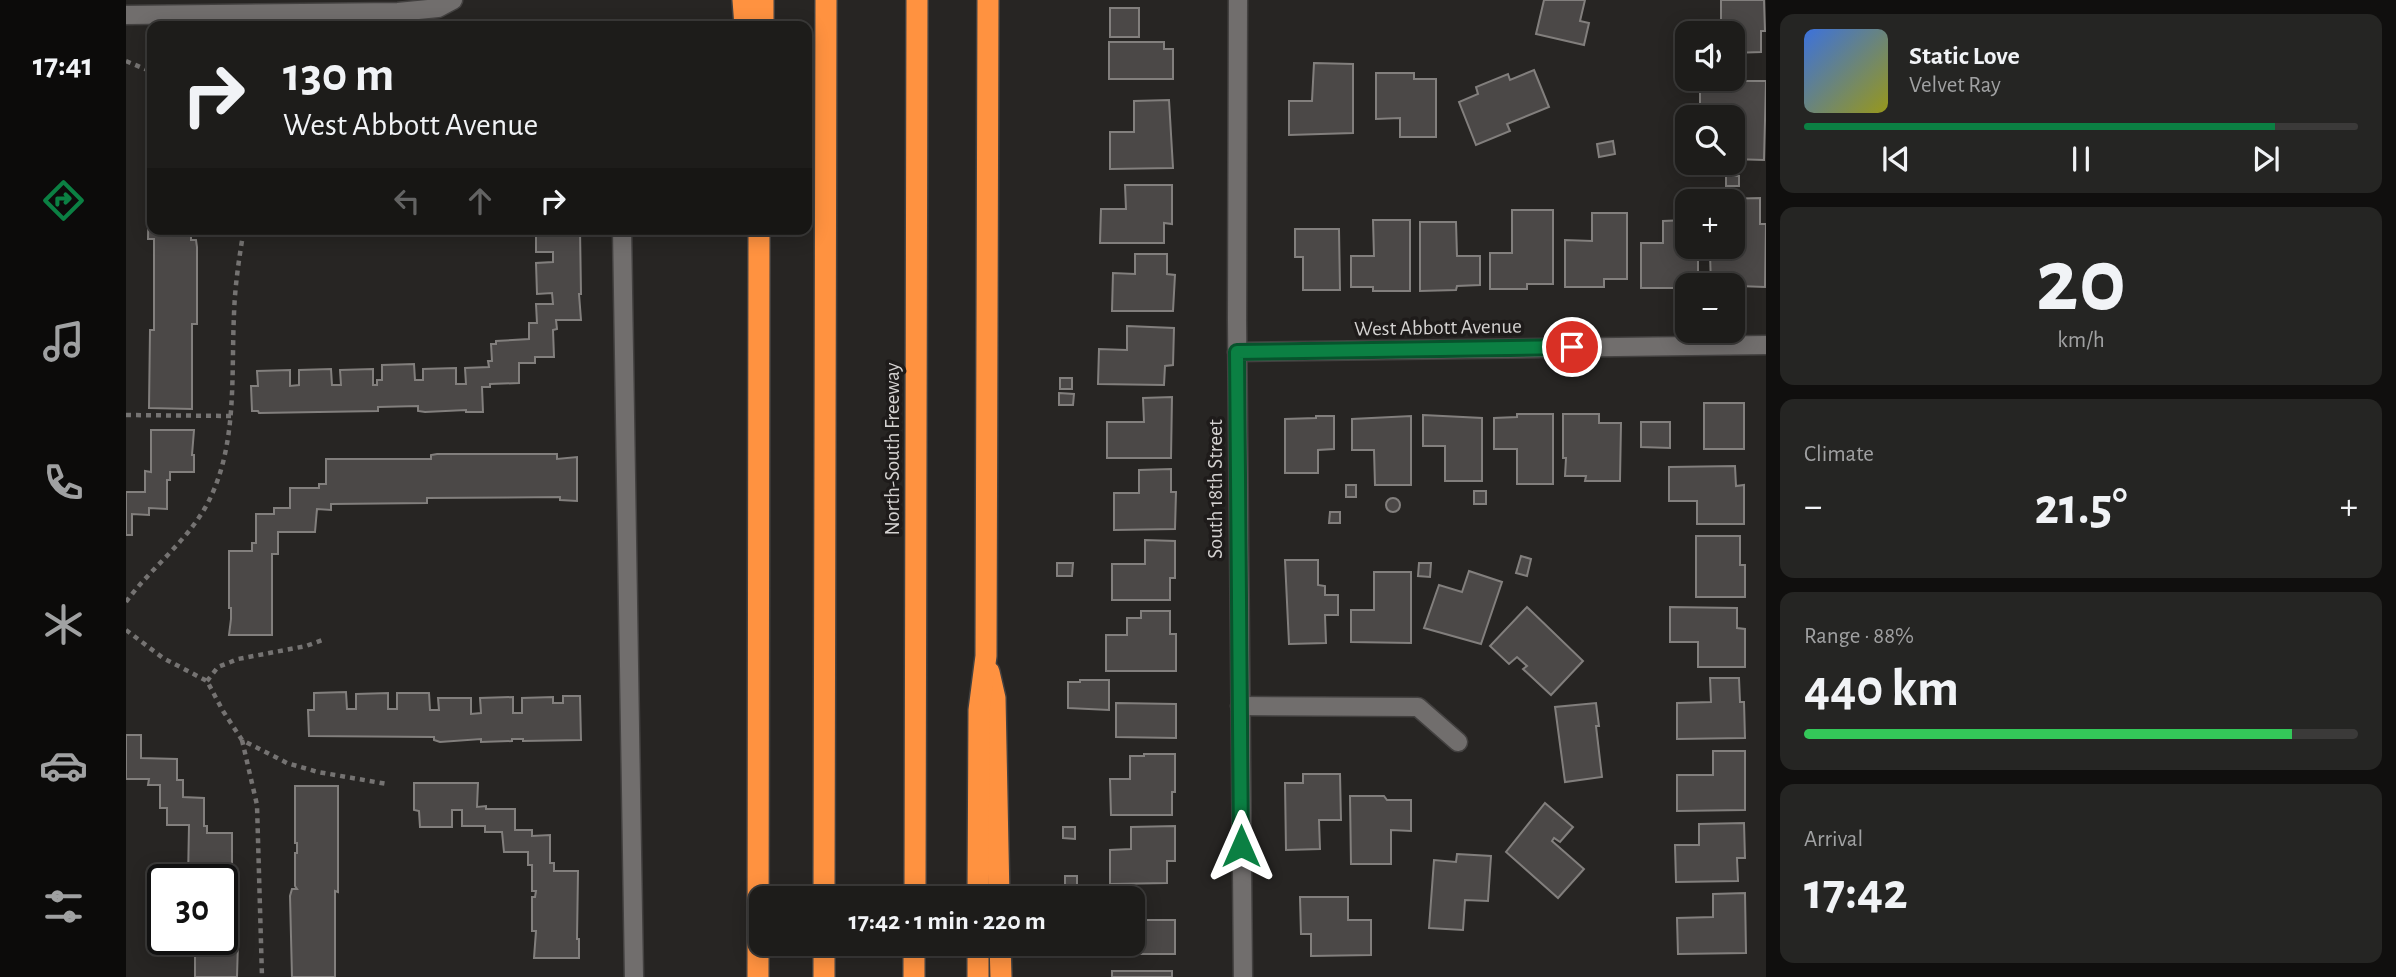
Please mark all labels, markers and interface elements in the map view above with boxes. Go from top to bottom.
map controls [1675,21,1745,343]
button: sound [1675,21,1745,91]
text: Static Love [1909,43,2020,69]
text: 17:41 [33,49,93,81]
icon: right [168,49,259,140]
text: 130 m [283,51,394,100]
text: Velvet Ray [1909,74,2001,97]
button: search [1675,105,1745,175]
text: West Abbott Avenue [283,109,538,141]
icon: previous [1877,140,1915,178]
icon: pause [2062,140,2100,178]
icon: next [2247,140,2285,178]
icon: directions [39,176,88,225]
icon: left [388,182,426,220]
icon: ahead [461,182,499,220]
icon: right [534,182,572,220]
button: + [1675,189,1745,259]
text: 20 [2036,236,2126,327]
button: − [1675,273,1745,343]
street label: West Abbott Avenue [1354,316,1522,339]
icon: music [39,317,88,366]
pin [1542,317,1602,377]
icon: arrive [1553,328,1591,366]
text: km/h [2057,329,2105,352]
street label: North-South Freeway [882,362,903,536]
street label: South 18th Street [1205,419,1226,559]
text: Climate [1804,443,1874,466]
icon: phone [39,458,88,507]
text: 21.5° [2035,481,2127,533]
text: − [1804,488,1822,526]
text: + [2340,488,2358,526]
icon: climate [39,600,88,649]
text: Range · 88% [1804,625,1914,648]
text: 440 km [1804,663,1959,715]
icon: car [39,741,88,790]
position arrow [1204,809,1278,883]
text: Arrival [1804,828,1863,851]
speed limit sign: 30 [147,864,238,955]
text: 17:42 [1804,866,1908,918]
icon: filters [39,882,88,931]
text: 17:42 · 1 min · 220 m [848,908,1046,934]

